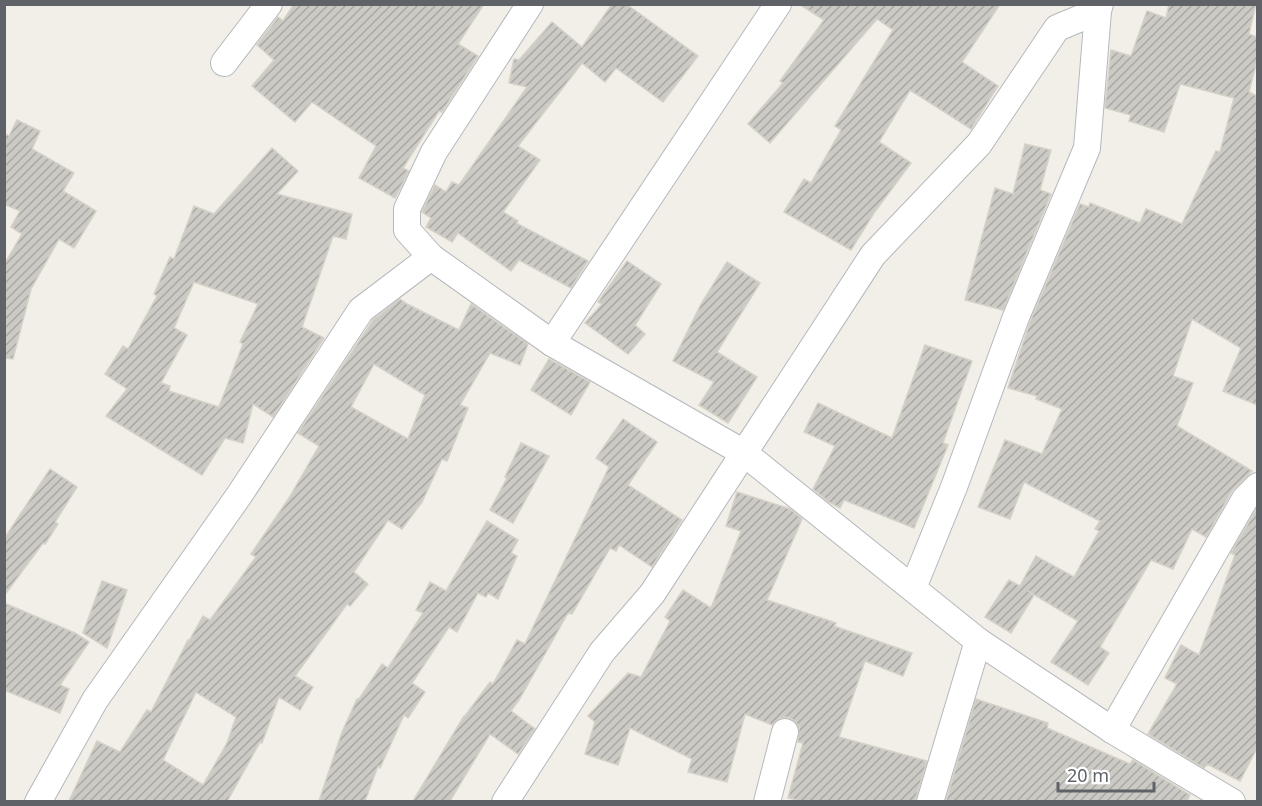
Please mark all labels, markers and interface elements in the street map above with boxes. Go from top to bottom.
scale bar [1058,755,1154,793]
text: 20 m [1067,763,1109,787]

